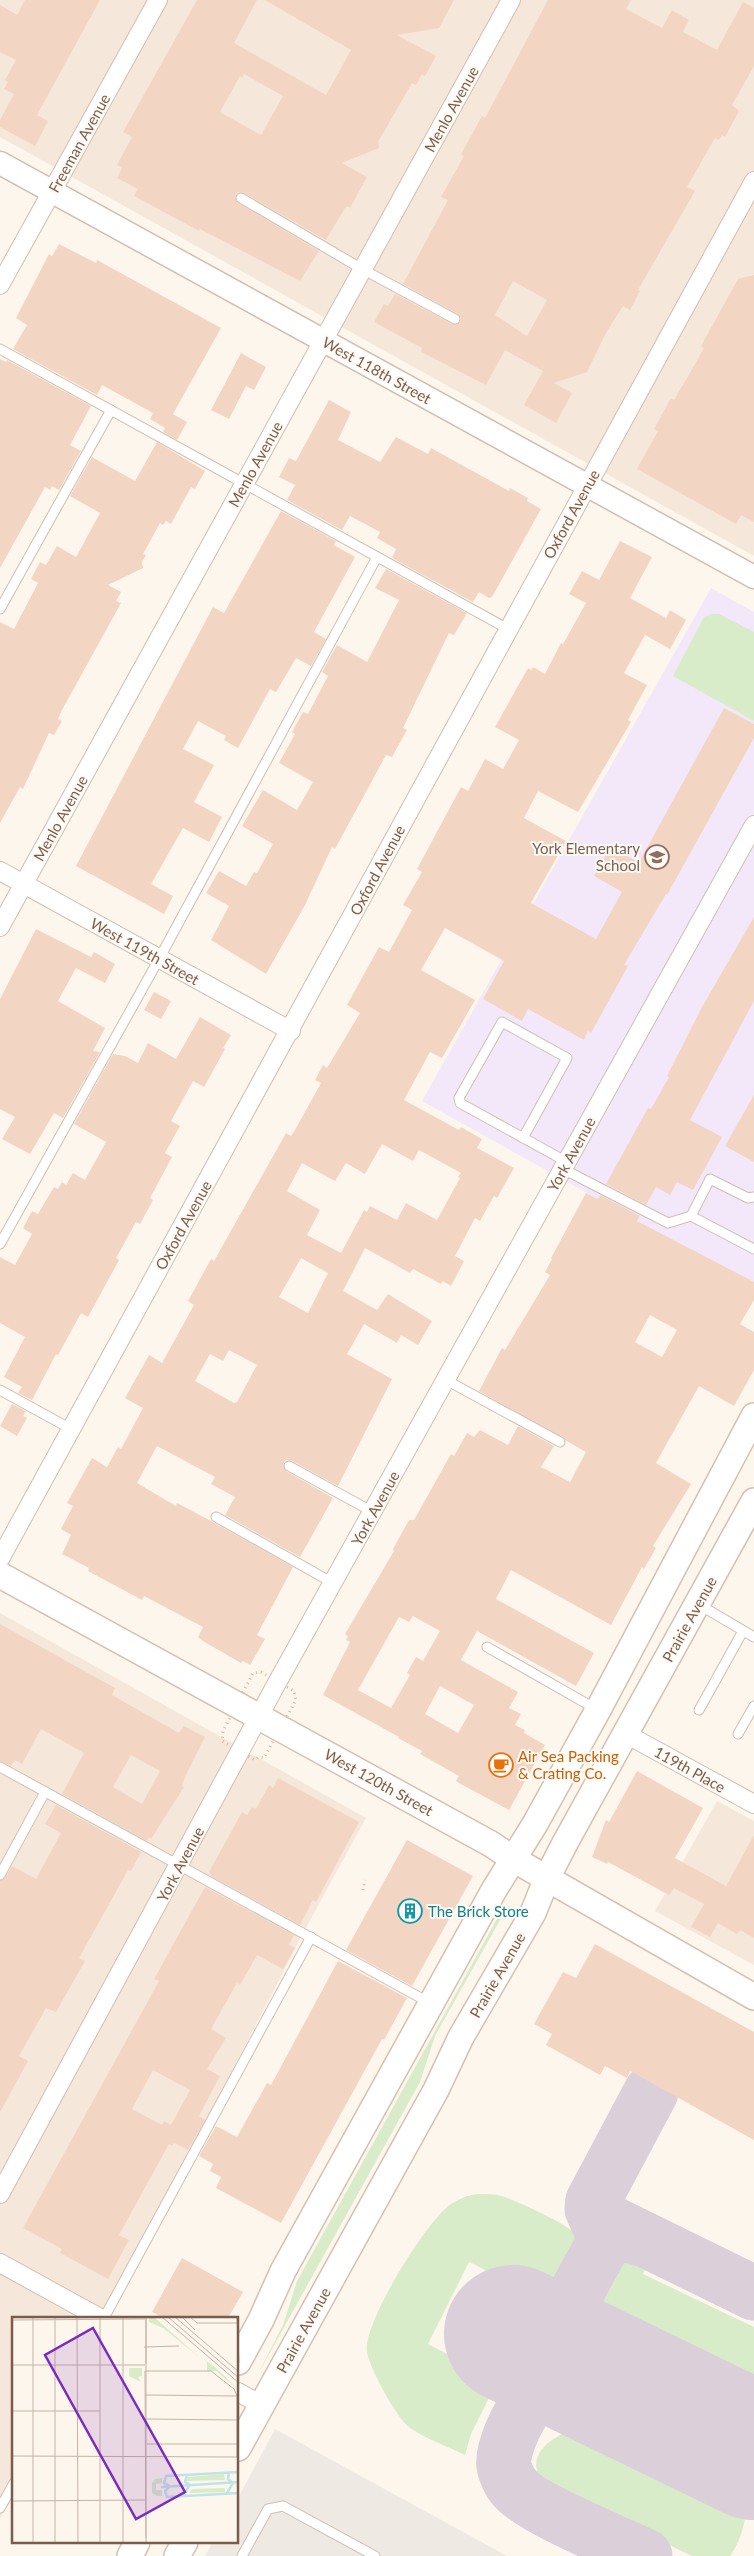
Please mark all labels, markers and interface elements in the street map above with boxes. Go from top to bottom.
street label: Menlo Avenue [420,63,482,155]
street label: Freeman Avenue [44,90,114,195]
street label: West 118th Street [320,333,435,408]
street label: Menlo Avenue [224,418,286,510]
street label: Oxford Avenue [539,466,603,562]
street label: Menlo Avenue [29,772,91,864]
street label: Oxford Avenue [346,822,408,918]
place label: York Elementary School [532,839,640,874]
school or university icon: York Elementary School [644,844,670,870]
street label: West 119th Street [88,914,203,989]
street label: York Avenue [543,1114,599,1194]
street label: Oxford Avenue [151,1177,215,1273]
street label: York Avenue [347,1468,403,1548]
street label: Prairie Avenue [658,1573,720,1665]
street label: 119th Place [651,1742,729,1796]
street label: West 120th Street [322,1745,437,1820]
place label: Air Sea Packing & Crating Co. [518,1747,619,1782]
cafe icon: Air Sea Packing & Crating Co. [488,1752,514,1778]
street label: York Avenue [153,1823,207,1905]
building icon: The Brick Store [397,1898,423,1924]
place label: The Brick Store [428,1902,529,1920]
street label: Prairie Avenue [465,1929,529,2021]
street label: Prairie Avenue [272,2284,334,2376]
inset map [12,2317,239,2544]

